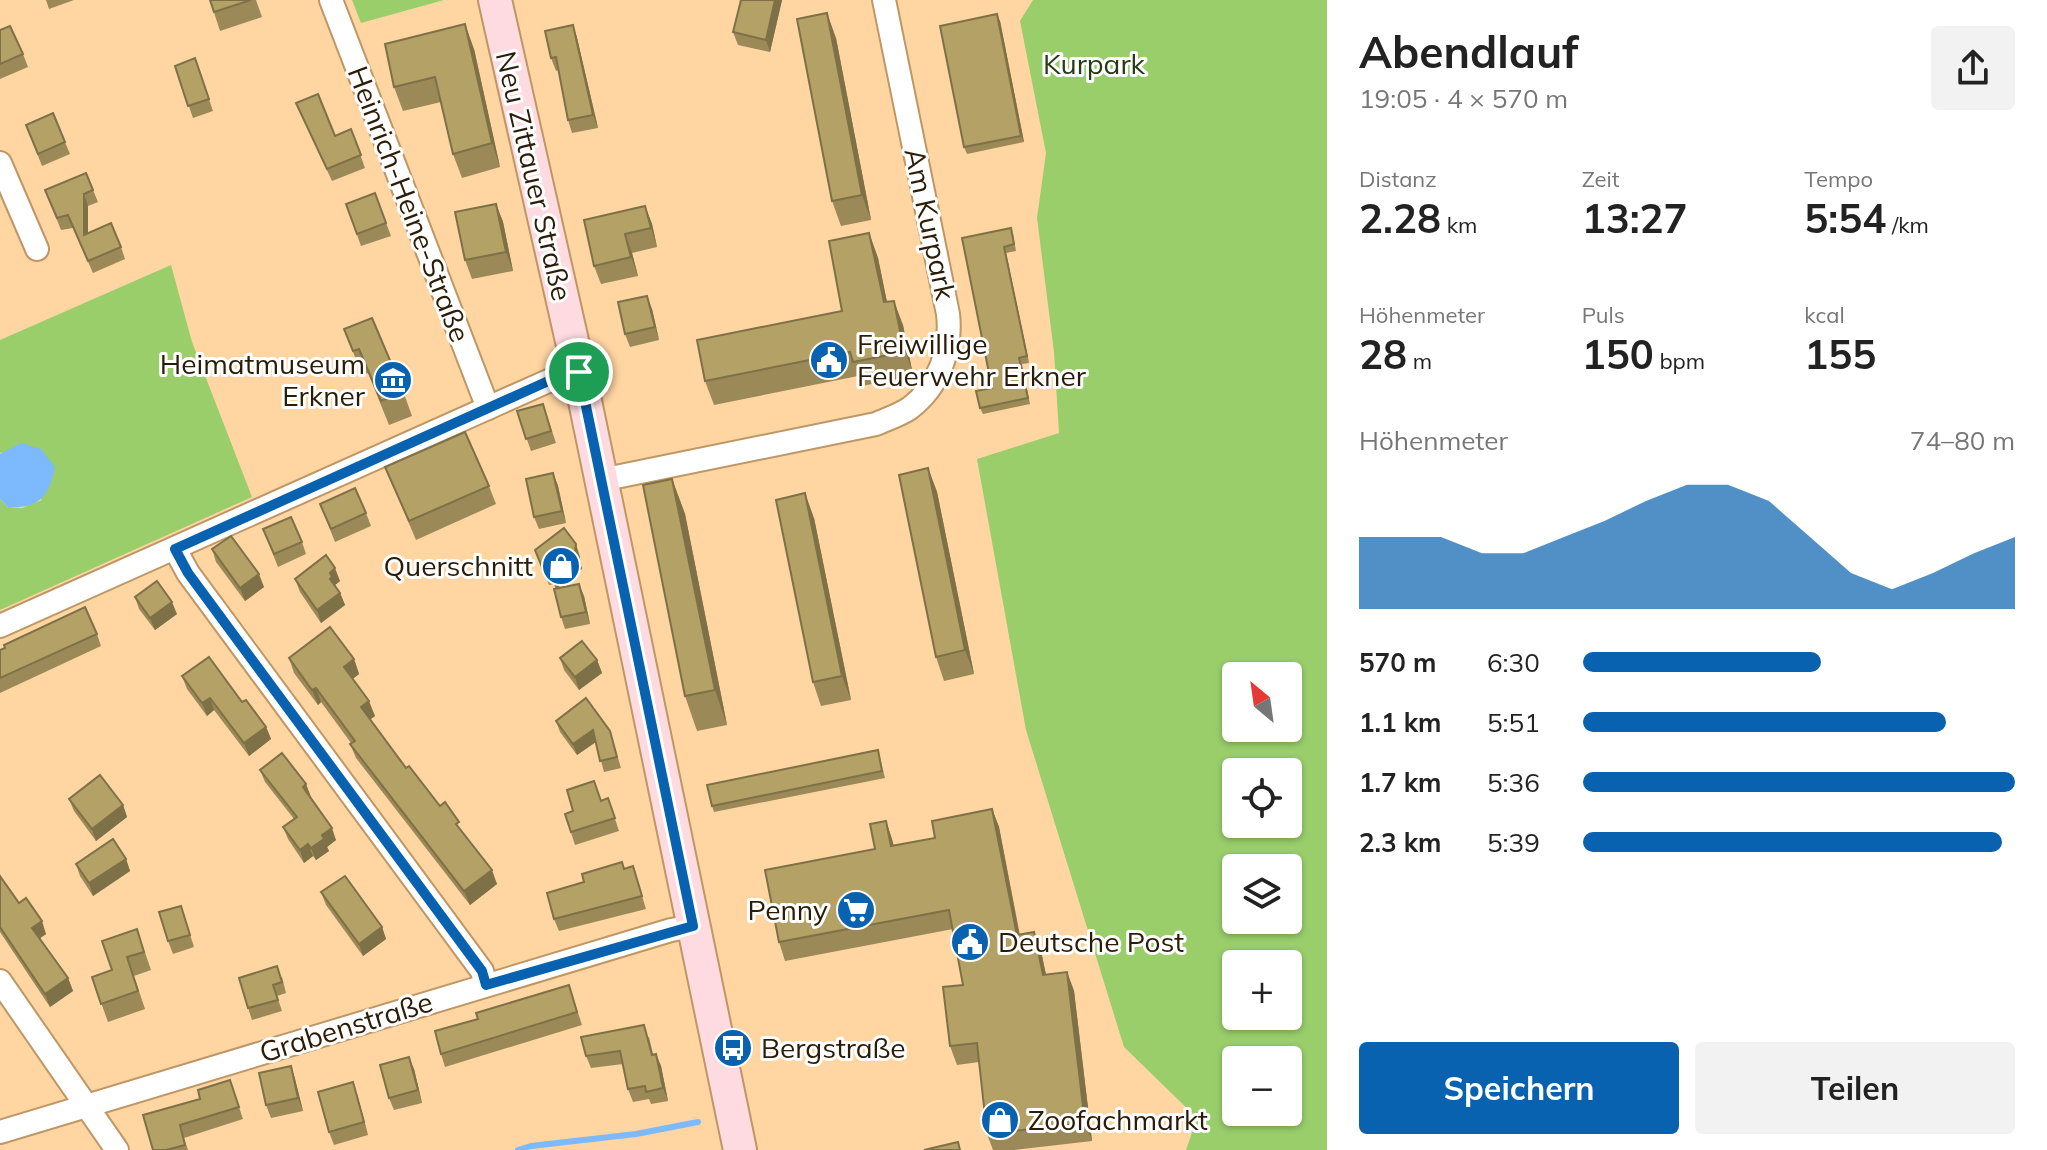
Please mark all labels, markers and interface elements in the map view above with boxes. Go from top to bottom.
text: Abendlauf [1359,24,1578,79]
button: share [1931,26,2015,110]
park label: Kurpark [1043,46,1146,81]
street label: Neu Zittauer Straße [489,48,580,304]
street label: Heinrich-Heine-Straße [341,61,478,347]
text: 19:05 · 4 × 570 m [1359,82,1568,115]
street label: Am Kurpark [897,145,964,304]
text: Distanz [1359,165,1437,193]
text: Zeit [1582,165,1619,193]
text: Tempo [1804,165,1873,193]
text: 2.28 [1359,193,1441,243]
text: 13:27 [1582,193,1688,243]
text: 5:54 [1804,193,1886,243]
text: km [1441,211,1477,239]
text: /km [1886,211,1929,239]
text: Höhenmeter [1359,301,1485,329]
text: Puls [1582,301,1625,329]
text: kcal [1804,301,1845,329]
place label: Freiwillige Feuerwehr Erkner [857,326,1087,393]
text: 28 [1359,329,1407,379]
text: 150 [1582,329,1654,379]
text: 155 [1804,329,1876,379]
pin [545,338,613,406]
public building icon: Freiwillige Feuerwehr Erkner [808,339,850,381]
place label: Heimatmuseum Erkner [160,346,366,413]
text: m [1407,347,1432,375]
text: bpm [1654,347,1705,375]
icon: arrive [557,350,601,394]
museum icon: Heimatmuseum Erkner [372,359,414,401]
text: Höhenmeter [1359,424,1508,457]
text: 74–80 m [1910,424,2015,457]
shop icon: Querschnitt [540,545,582,587]
place label: Querschnitt [384,548,533,583]
text: 570 m [1359,646,1436,679]
text: 6:30 [1487,646,1540,679]
north arrow [1222,662,1302,742]
map controls [1222,662,1302,1126]
text: 1.1 km [1359,706,1442,739]
text: 5:51 [1487,706,1540,739]
button: locate [1222,758,1302,838]
text: 1.7 km [1359,766,1442,799]
text: 5:36 [1487,766,1540,799]
text: 2.3 km [1359,826,1442,859]
text: 5:39 [1487,826,1540,859]
button: layers [1222,854,1302,934]
supermarket icon: Penny [835,889,877,931]
place label: Penny [748,892,828,927]
public building icon: Deutsche Post [949,921,991,963]
place label: Deutsche Post [998,924,1184,959]
button: + [1222,950,1302,1030]
street label: Grabenstraße [255,984,437,1069]
bus stop icon: Bergstraße [712,1027,754,1069]
place label: Bergstraße [761,1030,906,1065]
button: Speichern [1359,1042,1679,1134]
button: Teilen [1695,1042,2015,1134]
button: − [1222,1046,1302,1126]
shop icon: Zoofachmarkt [979,1099,1021,1141]
place label: Zoofachmarkt [1028,1102,1208,1137]

